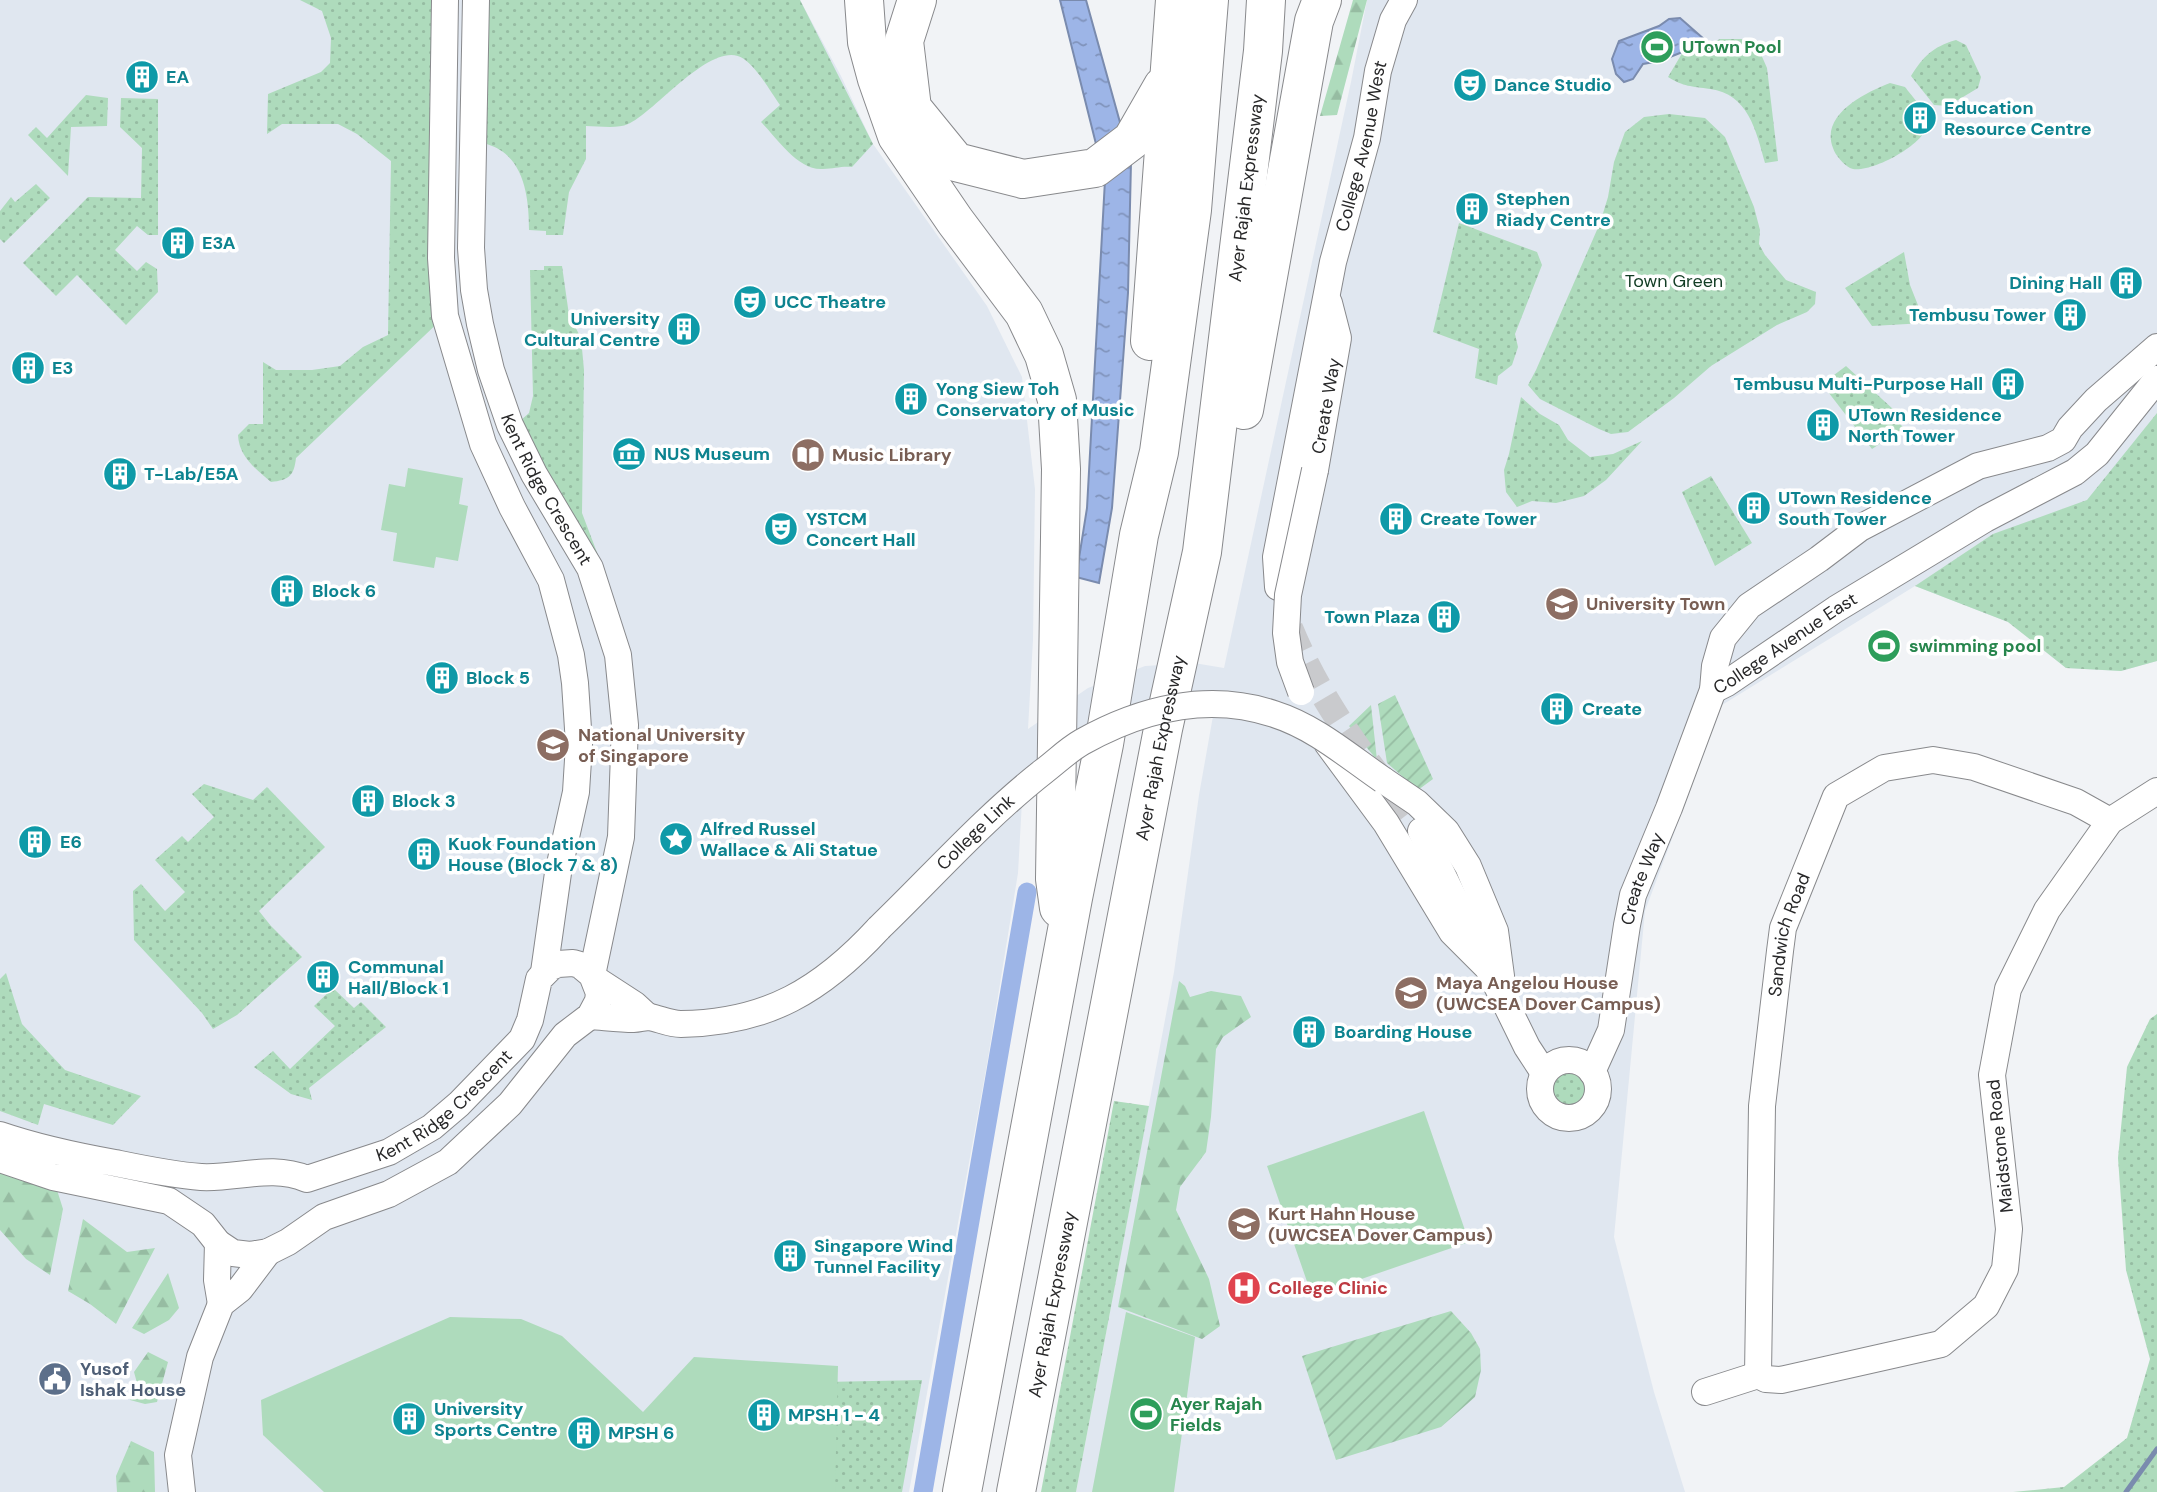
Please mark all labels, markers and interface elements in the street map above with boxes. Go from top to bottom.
sports icon: UTown Pool [1638,28,1676,66]
place label: UTown Pool [1682,35,1782,59]
building icon: EA [123,58,161,96]
street label: College Avenue West [1330,58,1392,234]
place label: EA [166,65,189,89]
theatre icon: Dance Studio [1451,66,1489,104]
place label: Dance Studio [1494,73,1612,97]
street label: Ayer Rajah Expressway [1223,93,1270,283]
place label: Education Resource Centre [1944,96,2092,141]
building icon: Education Resource Centre [1901,99,1939,137]
place label: Stephen Riady Centre [1496,187,1611,232]
building icon: Stephen Riady Centre [1453,190,1491,228]
building icon: E3A [159,224,197,262]
place label: E3A [202,231,236,255]
building icon: Dining Hall [2107,264,2145,302]
park label: Town Green [1625,269,1723,293]
place label: Dining Hall [2009,271,2102,295]
theatre icon: UCC Theatre [731,283,769,321]
place label: UCC Theatre [774,290,886,314]
building icon: Tembusu Tower [2051,296,2089,334]
place label: Tembusu Tower [1909,303,2046,327]
place label: University Cultural Centre [524,307,660,352]
building icon: University Cultural Centre [665,310,703,348]
building icon: E3 [9,349,47,387]
place label: E3 [52,356,73,380]
street label: Create Way [1306,356,1346,456]
building icon: Tembusu Multi-Purpose Hall [1989,365,2027,403]
place label: Tembusu Multi-Purpose Hall [1733,372,1983,396]
place label: Yong Siew Toh Conservatory of Music [936,377,1135,422]
building icon: Yong Siew Toh Conservatory of Music [892,380,930,418]
place label: UTown Residence North Tower [1848,403,2002,448]
building icon: UTown Residence North Tower [1804,406,1842,444]
street label: Kent Ridge Crescent [495,411,598,570]
museum icon: NUS Museum [610,435,648,473]
library icon: Music Library [789,436,827,474]
place label: NUS Museum [654,442,770,466]
place label: Music Library [832,443,952,467]
building icon: T-Lab/E5A [101,455,139,493]
place label: T-Lab/E5A [144,462,239,486]
place label: UTown Residence South Tower [1778,486,1932,531]
building icon: UTown Residence South Tower [1735,489,1773,527]
building icon: Create Tower [1377,500,1415,538]
place label: YSTCM Concert Hall [806,507,916,552]
place label: Create Tower [1420,507,1537,531]
theatre icon: YSTCM Concert Hall [762,510,800,548]
building icon: Block 6 [268,572,306,610]
place label: Block 6 [312,579,376,603]
school or university icon: University Town [1543,585,1581,623]
street label: College Avenue East [1709,587,1862,700]
place label: University Town [1586,592,1725,616]
building icon: Town Plaza [1425,598,1463,636]
place label: Town Plaza [1324,605,1420,629]
sports icon: swimming pool [1865,627,1903,665]
place label: swimming pool [1909,634,2041,658]
street label: Ayer Rajah Expressway [1130,653,1191,843]
building icon: Block 5 [423,659,461,697]
place label: Block 5 [466,666,530,690]
building icon: Create [1538,690,1576,728]
place label: Create [1582,697,1642,721]
place label: National University of Singapore [578,723,746,768]
school or university icon: National University of Singapore [534,726,572,764]
building icon: Block 3 [349,782,387,820]
place label: Block 3 [392,789,456,813]
street label: College Link [931,789,1020,876]
place label: Alfred Russel Wallace & Ali Statue [700,817,878,862]
place icon: Alfred Russel Wallace & Ali Statue [657,820,695,858]
building icon: E6 [16,823,54,861]
street label: Create Way [1615,829,1670,927]
place label: E6 [60,830,82,854]
place label: Kuok Foundation House (Block 7 & 8) [448,832,618,877]
building icon: Kuok Foundation House (Block 7 & 8) [405,835,443,873]
street label: Sandwich Road [1763,869,1816,998]
place label: Communal Hall/Block 1 [348,955,449,1000]
building icon: Communal Hall/Block 1 [304,958,342,996]
place label: Maya Angelou House (UWCSEA Dover Campus) [1436,971,1661,1016]
school or university icon: Maya Angelou House (UWCSEA Dover Campus) [1392,974,1430,1012]
building icon: Boarding House [1290,1013,1328,1051]
place label: Boarding House [1334,1020,1473,1044]
street label: Kent Ridge Crescent [373,1044,517,1167]
street label: Maidstone Road [1981,1078,2019,1214]
place label: Kurt Hahn House (UWCSEA Dover Campus) [1268,1202,1493,1247]
school or university icon: Kurt Hahn House (UWCSEA Dover Campus) [1225,1205,1263,1243]
street label: Ayer Rajah Expressway [1022,1209,1082,1400]
place label: Singapore Wind Tunnel Facility [814,1234,953,1279]
building icon: Singapore Wind Tunnel Facility [771,1237,809,1275]
hospital icon: College Clinic [1225,1269,1263,1307]
place label: College Clinic [1268,1276,1388,1300]
place label: Yusof Ishak House [80,1357,186,1402]
public building icon: Yusof Ishak House [36,1360,74,1398]
place label: Ayer Rajah Fields [1170,1392,1262,1437]
sports icon: Ayer Rajah Fields [1127,1395,1165,1433]
building icon: MPSH 1 - 4 [745,1396,783,1434]
place label: University Sports Centre [434,1397,558,1442]
building icon: University Sports Centre [390,1400,428,1438]
place label: MPSH 1 - 4 [788,1403,880,1427]
building icon: MPSH 6 [565,1414,603,1452]
place label: MPSH 6 [608,1421,674,1445]

